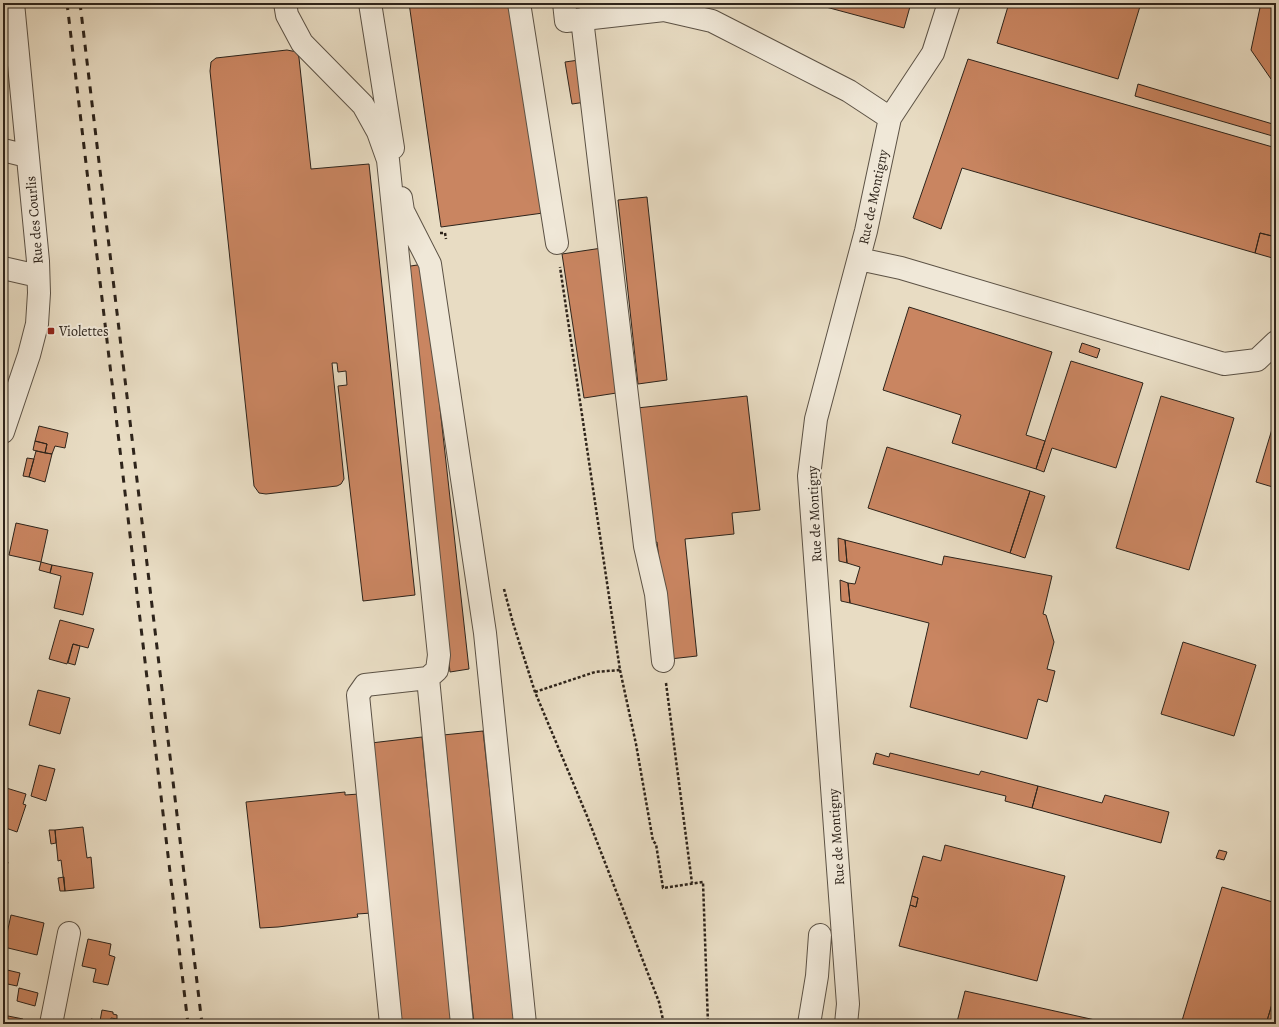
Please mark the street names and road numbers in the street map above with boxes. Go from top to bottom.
street label: Rue de Montigny [854,147,893,246]
street label: Rue des Courlis [21,175,48,265]
street label: Rue de Montigny [802,464,827,563]
street label: Rue de Montigny [824,787,849,886]

